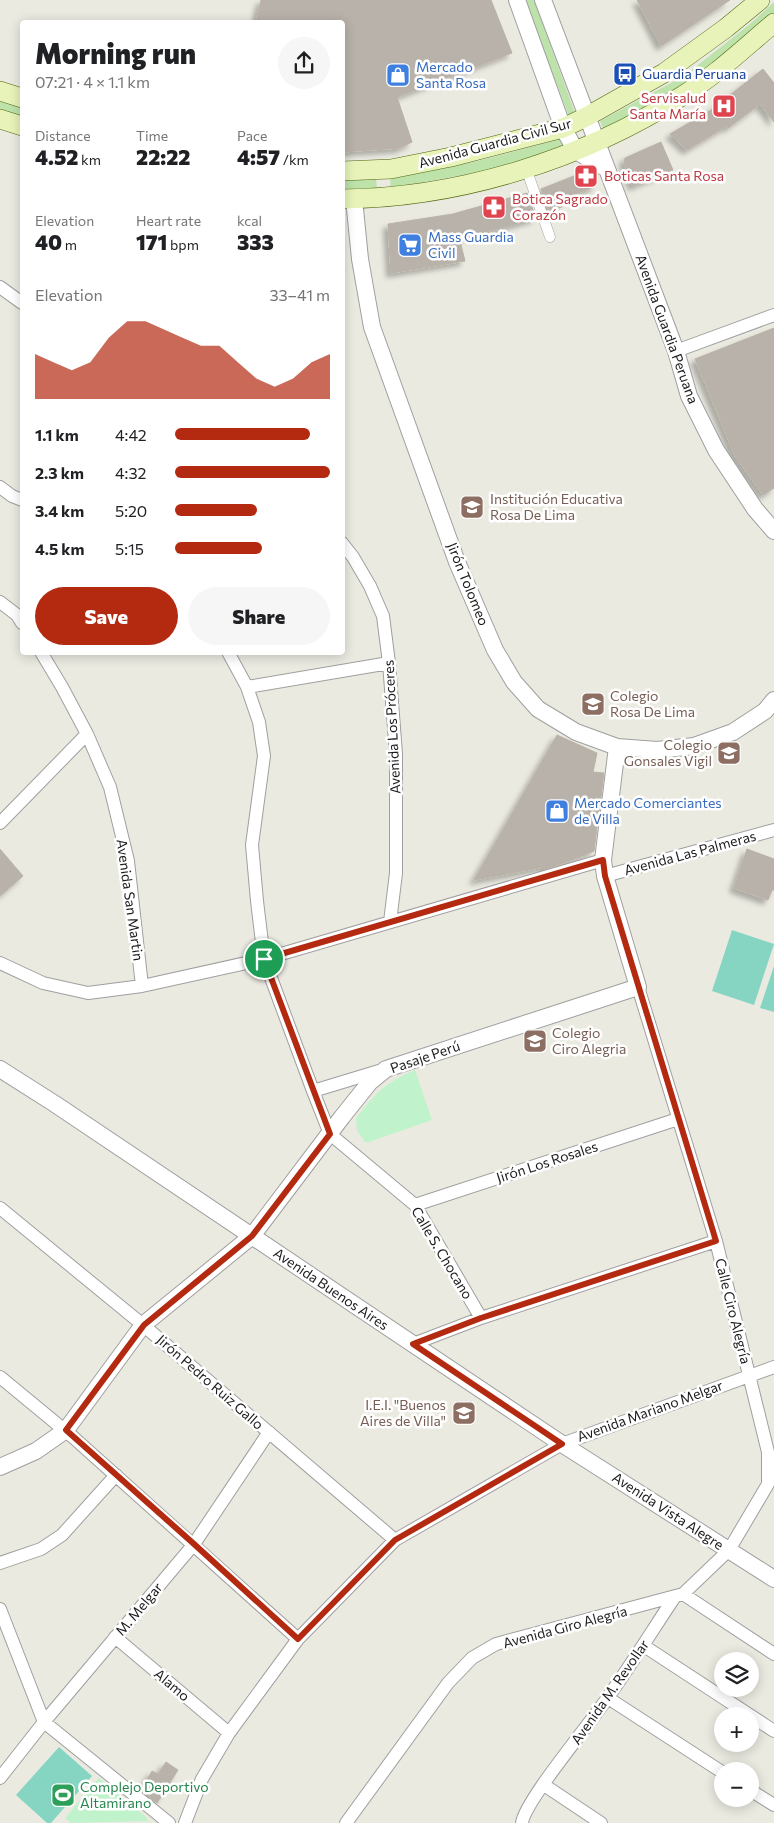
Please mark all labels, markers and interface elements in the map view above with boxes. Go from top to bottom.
text: Morning run [35,36,196,70]
button: share [278,37,330,89]
place label: Mercado Santa Rosa [416,58,486,91]
bus stop icon: Guardia Peruana [612,61,638,87]
shop icon: Mercado Santa Rosa [385,62,411,88]
place label: Guardia Peruana [642,65,746,82]
text: 07:21 · 4 × 1.1 km [35,72,150,91]
place label: Servisalud Santa María [630,89,706,122]
hospital icon: Servisalud Santa María [711,93,737,119]
street label: Avenida Guardia Civil Sur [417,114,573,171]
text: Distance [35,127,91,144]
text: Time [136,127,168,144]
text: Pace [237,127,267,144]
text: 4.52 [35,144,78,169]
text: 22:22 [136,144,190,169]
text: 4:57 [237,144,280,169]
text: km [78,151,101,168]
text: /km [280,151,309,168]
pharmacy icon: Boticas Santa Rosa [573,163,599,189]
place label: Boticas Santa Rosa [604,167,724,184]
place label: Botica Sagrado Corazón [512,190,608,223]
pharmacy icon: Botica Sagrado Corazón [481,194,507,220]
text: Elevation [35,212,94,229]
text: Heart rate [136,212,201,229]
text: kcal [237,212,262,229]
place label: Mass Guardia Civil [428,228,514,261]
text: 40 [35,229,62,254]
text: 171 [136,229,167,254]
text: 333 [237,229,274,254]
supermarket icon: Mass Guardia Civil [397,232,423,258]
text: m [62,236,77,253]
text: bpm [167,236,199,253]
street label: Avenida Guardia Peruana [633,252,702,406]
text: Elevation [35,285,103,304]
text: 33–41 m [269,285,330,304]
text: 1.1 km [35,425,79,444]
text: 4:42 [115,425,147,444]
text: 2.3 km [35,463,84,482]
text: 4:32 [115,463,146,482]
place label: Institución Educativa Rosa De Lima [490,490,623,523]
school or university icon: Institución Educativa Rosa De Lima [459,494,485,520]
text: 3.4 km [35,501,84,520]
text: 5:20 [115,501,147,520]
text: 4.5 km [35,539,85,558]
text: 5:15 [115,539,144,558]
street label: Jirón Tolomeo [444,540,493,628]
button: Save [35,587,178,645]
button: Share [188,587,330,645]
street label: Avenida Los Próceres [379,659,404,795]
place label: Colegio Rosa De Lima [610,687,695,720]
school or university icon: Colegio Rosa De Lima [580,691,606,717]
place label: Colegio Gonsales Vigil [624,736,712,769]
school or university icon: Colegio Gonsales Vigil [716,740,742,766]
place label: Mercado Comerciantes de Villa [574,794,722,827]
shop icon: Mercado Comerciantes de Villa [544,798,570,824]
street label: Avenida Las Palmeras [622,827,758,878]
street label: Avenida San Martin [114,838,147,962]
pin [243,938,285,980]
icon: arrive [250,945,278,973]
place label: Colegio Ciro Alegria [552,1024,626,1057]
school or university icon: Colegio Ciro Alegria [522,1028,548,1054]
street label: Pasaje Perú [388,1037,462,1076]
street label: Jirón Los Rosales [494,1137,600,1186]
street label: Calle S. Chocano [408,1203,477,1302]
street label: Avenida Buenos Aires [271,1244,392,1333]
street label: Calle Ciro Alegría [712,1256,755,1366]
street label: Jirón Pedro Ruiz Gallo [153,1331,267,1433]
street label: Avenida Mariano Melgar [575,1376,725,1445]
place label: I.E.I. "Buenos Aires de Villa" [360,1396,446,1429]
school or university icon: I.E.I. "Buenos Aires de Villa" [451,1400,477,1426]
street label: Avenida Vista Alegre [609,1468,727,1553]
street label: M. Melgar [112,1578,166,1639]
street label: Avenida Giro Alegría [501,1602,629,1651]
street label: Avenida M. Revollar [567,1636,652,1747]
map controls [714,1652,759,1807]
button: layers [714,1652,759,1697]
street label: Alamo [151,1665,194,1704]
button: + [714,1707,759,1752]
button: − [714,1762,759,1807]
place label: Complejo Deportivo Altamirano [80,1778,209,1811]
sports icon: Complejo Deportivo Altamirano [50,1782,76,1808]

